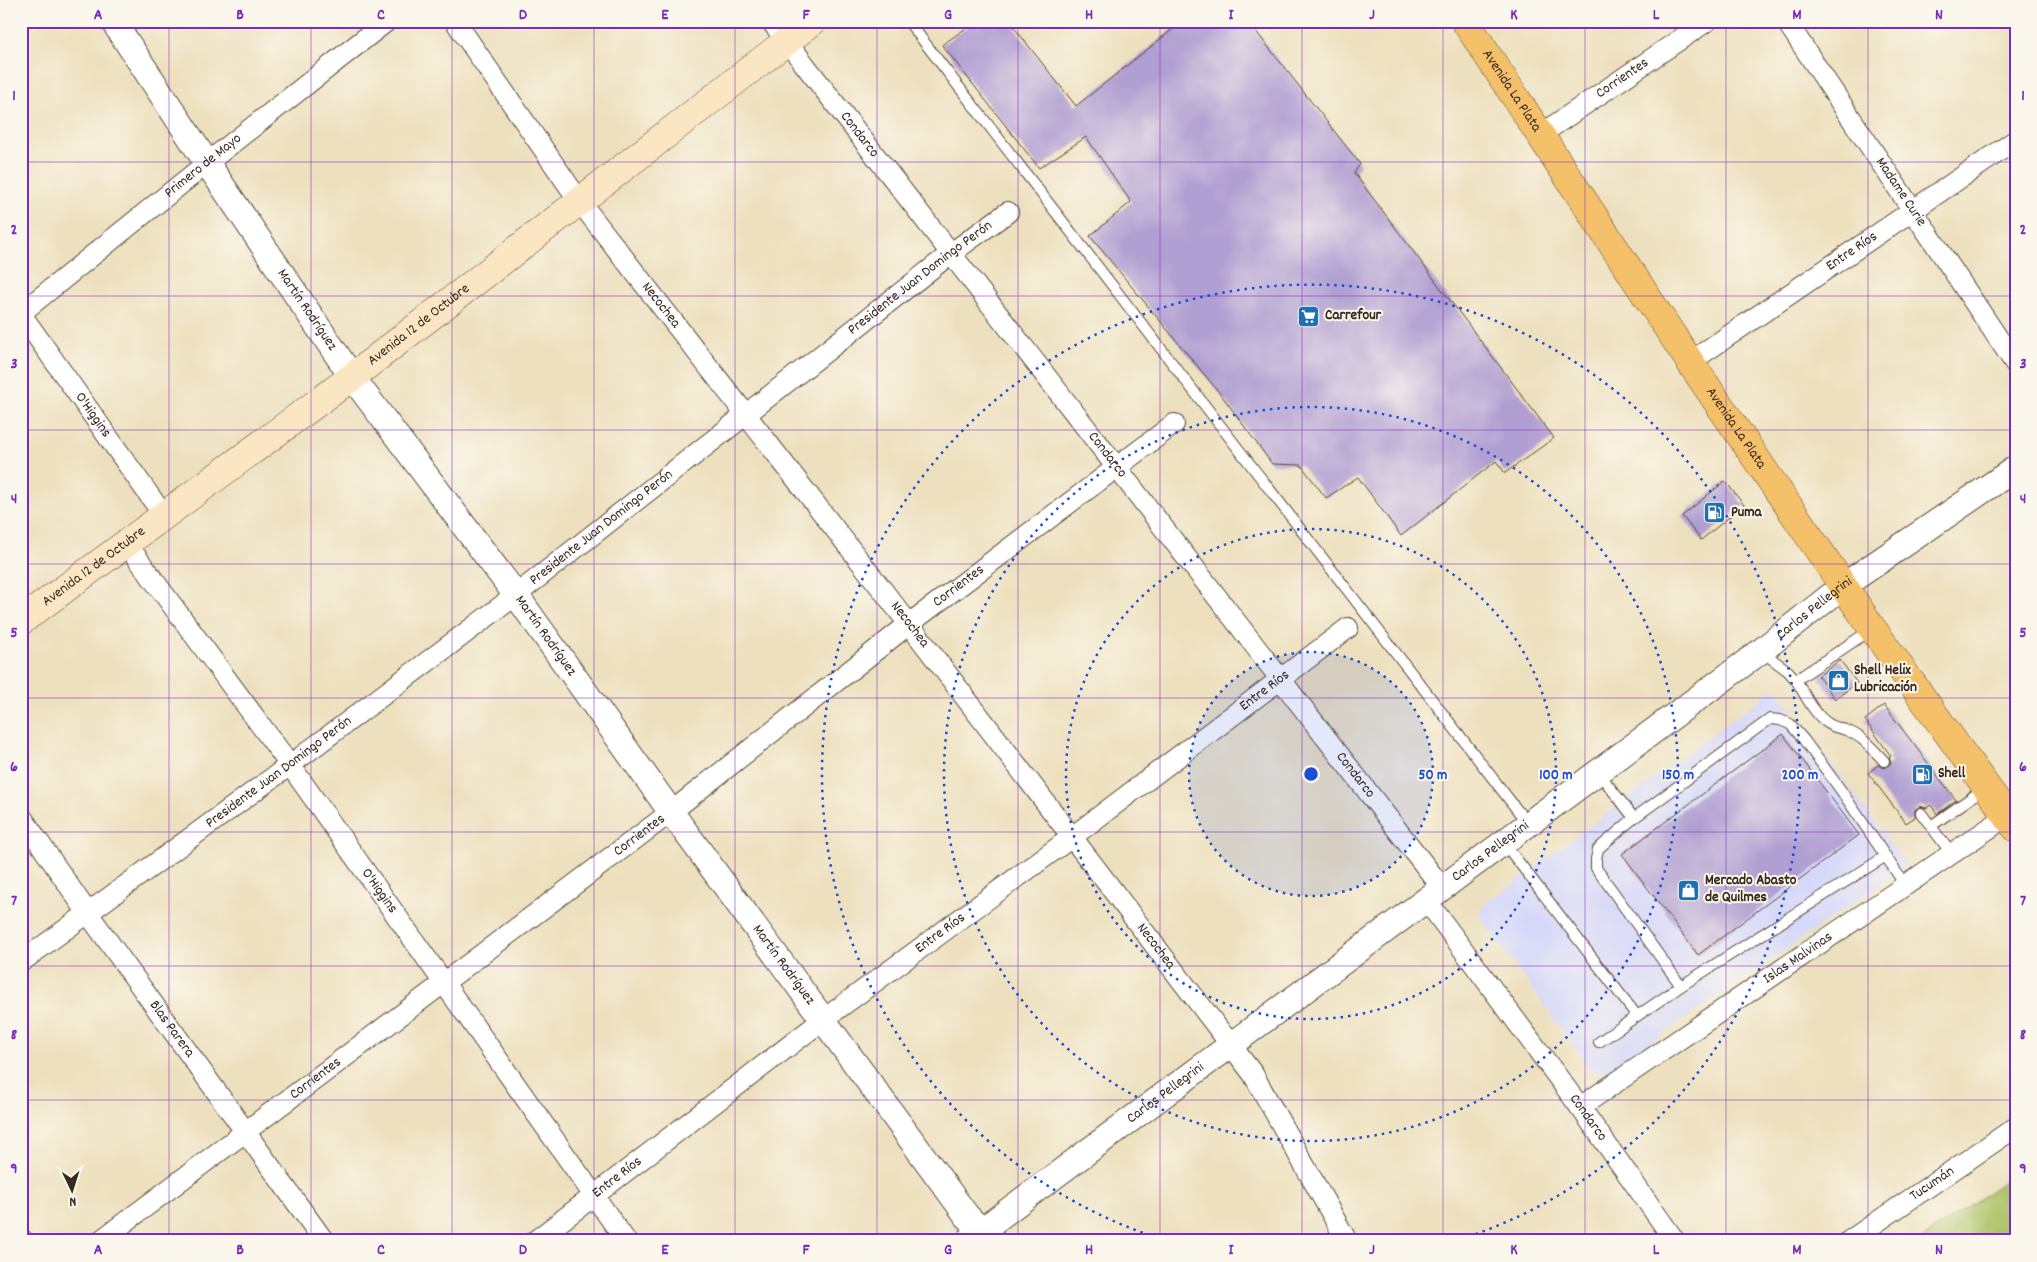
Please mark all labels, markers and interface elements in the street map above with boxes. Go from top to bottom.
text: A [94,4,103,27]
text: B [236,4,244,27]
text: C [377,4,385,27]
text: D [519,4,528,27]
text: E [661,4,669,27]
text: F [802,4,810,27]
text: G [944,4,952,27]
text: H [1085,4,1093,27]
text: I [1229,4,1235,27]
text: J [1369,4,1375,27]
text: K [1510,4,1518,27]
text: L [1653,4,1660,27]
text: M [1792,4,1802,27]
text: N [1935,4,1943,27]
street label: Avenida La Plata [1476,45,1547,138]
street label: Corrientes [1592,53,1654,105]
text: 1 [12,85,16,108]
text: 1 [2021,85,2025,108]
street label: Condarco [834,107,884,163]
street label: Primero de Mayo [160,128,247,204]
street label: Madame Curie [1869,153,1932,232]
street label: Presidente Juan Domingo Perón [843,215,997,341]
text: 2 [11,219,18,242]
text: 2 [2020,219,2027,242]
street label: Entre Ríos [1822,226,1882,277]
street label: Martín Rodríguez [271,265,343,356]
street label: Avenida 12 de Octubre [363,278,475,372]
street label: Necochea [635,278,686,334]
supermarket icon: Carrefour [1297,304,1321,328]
place label: Carrefour [1325,305,1382,327]
text: 3 [10,353,18,376]
text: 3 [2019,353,2027,376]
street label: Avenida La Plata [1700,383,1772,475]
street label: O'Higgins [69,388,116,442]
street label: Condarco [1082,427,1132,483]
street label: Presidente Juan Domingo Perón [525,464,678,591]
text: 4 [11,488,17,511]
text: 4 [2020,488,2026,511]
fuel station icon: Puma [1703,501,1727,525]
place label: Puma [1731,502,1763,524]
street label: Avenida 12 de Octubre [38,521,151,613]
street label: Corrientes [928,559,989,613]
street label: Carlos Pellegrini [1772,571,1857,646]
street label: Martín Rodríguez [509,591,582,681]
street label: Necochea [885,597,935,653]
text: 5 [10,622,18,645]
text: 5 [2019,622,2027,645]
place label: Shell Helix Lubricación [1854,660,1917,699]
street label: Entre Ríos [1235,665,1295,717]
shop icon: Shell Helix Lubricación [1826,668,1850,692]
street label: Presidente Juan Domingo Perón [201,711,357,834]
street label: Condarco [1330,747,1380,803]
text: 6 [10,756,18,779]
text: 6 [2019,756,2027,779]
fuel station icon: Shell [1910,762,1934,786]
place label: Shell [1938,763,1966,785]
centre of rings [1302,765,1320,783]
text: 50 m [1419,765,1447,787]
text: 100 m [1539,765,1573,787]
text: 150 m [1662,765,1694,787]
text: 200 m [1782,765,1818,787]
street label: Corrientes [609,809,670,862]
street label: Carlos Pellegrini [1447,815,1534,888]
street label: O'Higgins [355,864,403,918]
place label: Mercado Abasto de Quilmes [1705,870,1797,909]
shop icon: Mercado Abasto de Quilmes [1677,878,1701,902]
text: 7 [11,890,17,913]
text: 7 [2020,890,2026,913]
street label: Entre Ríos [911,907,970,959]
street label: Necochea [1131,919,1181,975]
street label: Martín Rodríguez [746,920,820,1010]
street label: Islas Malvinas [1759,927,1837,990]
street label: Blas Parera [143,996,200,1063]
text: 8 [11,1024,18,1047]
text: 8 [2020,1024,2027,1047]
street label: Corrientes [285,1052,346,1106]
street label: Carlos Pellegrini [1122,1057,1209,1130]
street label: Condarco [1563,1090,1612,1146]
street label: Entre Ríos [588,1151,647,1204]
text: 9 [10,1158,18,1181]
text: 9 [2019,1158,2027,1181]
street label: Tucumán [1906,1161,1959,1207]
north arrow [48,1164,98,1214]
text: N [69,1191,77,1211]
text: A [94,1239,103,1262]
text: B [236,1239,244,1262]
text: C [377,1239,385,1262]
text: D [519,1239,528,1262]
text: E [661,1239,669,1262]
text: F [802,1239,810,1262]
text: G [944,1239,952,1262]
text: H [1085,1239,1093,1262]
text: I [1229,1239,1235,1262]
text: J [1369,1239,1375,1262]
text: K [1510,1239,1518,1262]
text: L [1653,1239,1660,1262]
text: M [1792,1239,1802,1262]
text: N [1935,1239,1943,1262]

